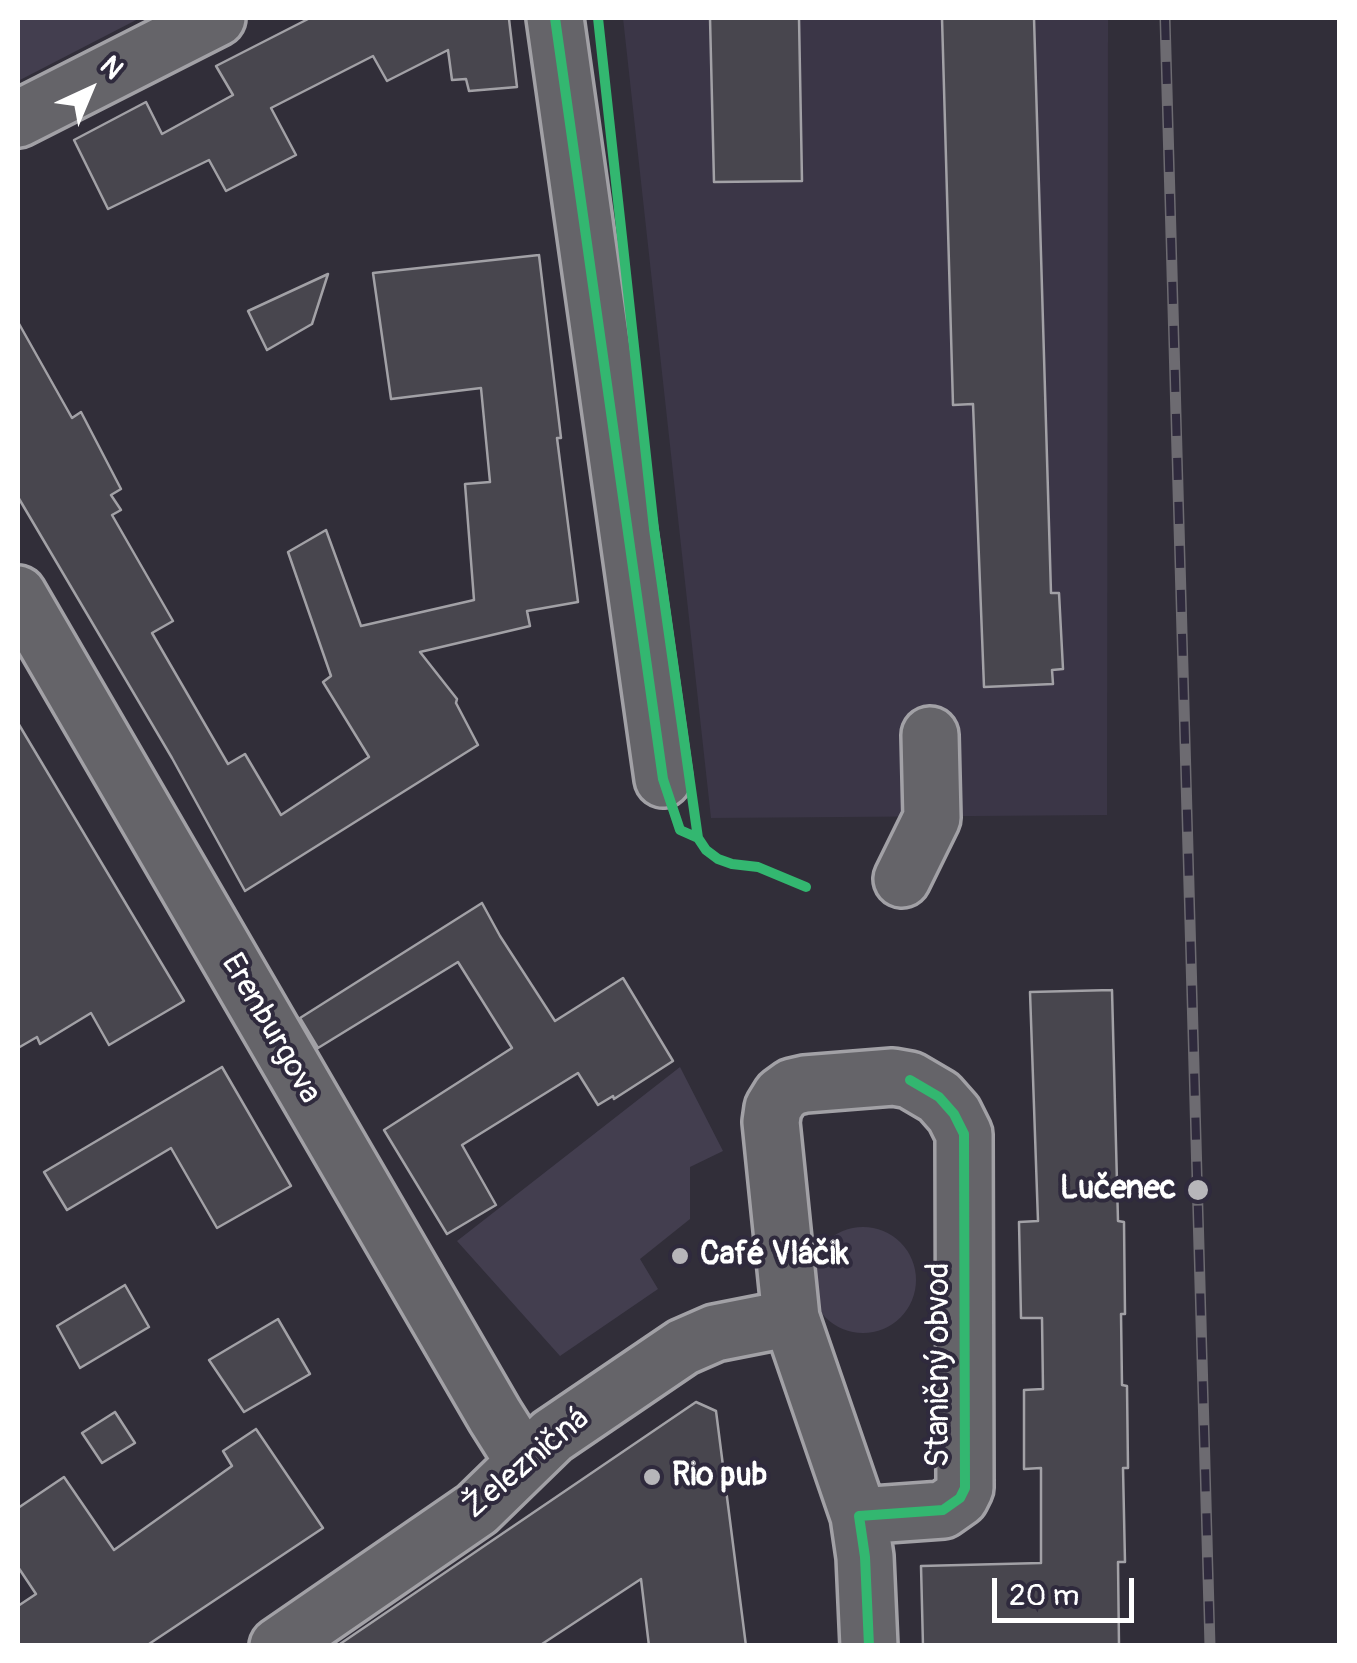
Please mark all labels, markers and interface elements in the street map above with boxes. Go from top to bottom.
north arrow [40,40,140,140]
text: N [92,49,130,87]
street label: Erenburgova [212,947,328,1111]
place label: Lučenec [1060,1171,1176,1209]
marker: Lučenec [1185,1177,1211,1203]
place label: Café Vláčik [700,1237,849,1275]
marker: Café Vláčik [669,1245,691,1267]
street label: Staničný obvod [921,1263,959,1467]
street label: Železničná [456,1400,598,1528]
place label: Rio pub [672,1458,767,1496]
marker: Rio pub [641,1466,663,1488]
scale bar [997,1558,1140,1620]
text: 20 m [1009,1577,1079,1614]

